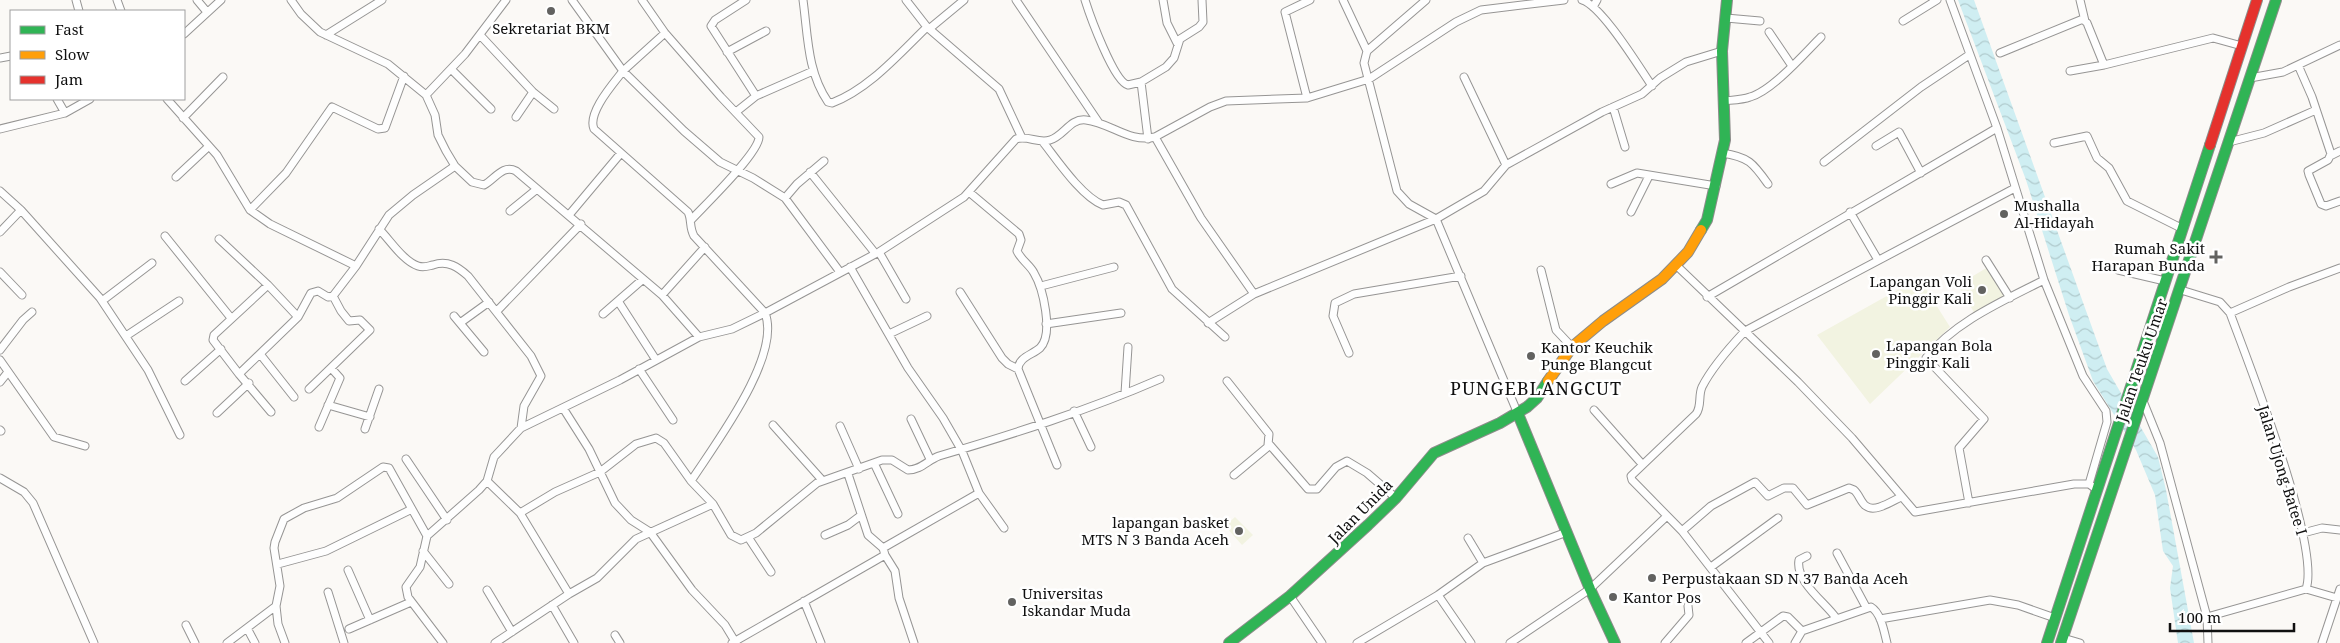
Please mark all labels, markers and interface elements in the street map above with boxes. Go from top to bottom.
marker: Sekretariat BKM [545,5,557,17]
legend [10,10,185,100]
place label: Sekretariat BKM [492,18,610,38]
text: Fast [55,19,84,39]
text: Slow [55,44,89,64]
text: Jam [54,69,83,89]
place label: Mushalla Al-Hidayah [2014,195,2095,232]
marker: Mushalla Al-Hidayah [1998,208,2010,220]
place label: Rumah Sakit Harapan Bunda [2092,238,2205,275]
marker: Rumah Sakit Harapan Bunda [2209,250,2223,264]
place label: Lapangan Voli Pinggir Kali [1869,271,1972,308]
marker: Lapangan Voli Pinggir Kali [1976,284,1988,296]
street label: Jalan Teuku Umar [2110,296,2171,425]
place label: Lapangan Bola Pinggir Kali [1886,335,1993,372]
place label: Kantor Keuchik Punge Blangcut [1541,337,1653,374]
marker: Lapangan Bola Pinggir Kali [1870,348,1882,360]
marker: Kantor Keuchik Punge Blangcut [1525,350,1537,362]
district label: PUNGEBLANGCUT [1450,376,1622,400]
street label: Jalan Ujong Batee I [2253,402,2312,537]
street label: Jalan Unida [1323,474,1397,548]
place label: lapangan basket MTS N 3 Banda Aceh [1081,512,1229,549]
marker: lapangan basket MTS N 3 Banda Aceh [1233,525,1245,537]
place label: Perpustakaan SD N 37 Banda Aceh [1662,568,1909,588]
marker: Perpustakaan SD N 37 Banda Aceh [1646,572,1658,584]
place label: Universitas Iskandar Muda [1022,583,1131,620]
place label: Kantor Pos [1623,587,1701,607]
marker: Kantor Pos [1607,591,1619,603]
marker: Universitas Iskandar Muda [1006,596,1018,608]
scale bar [2170,600,2294,632]
text: 100 m [2178,607,2221,627]

